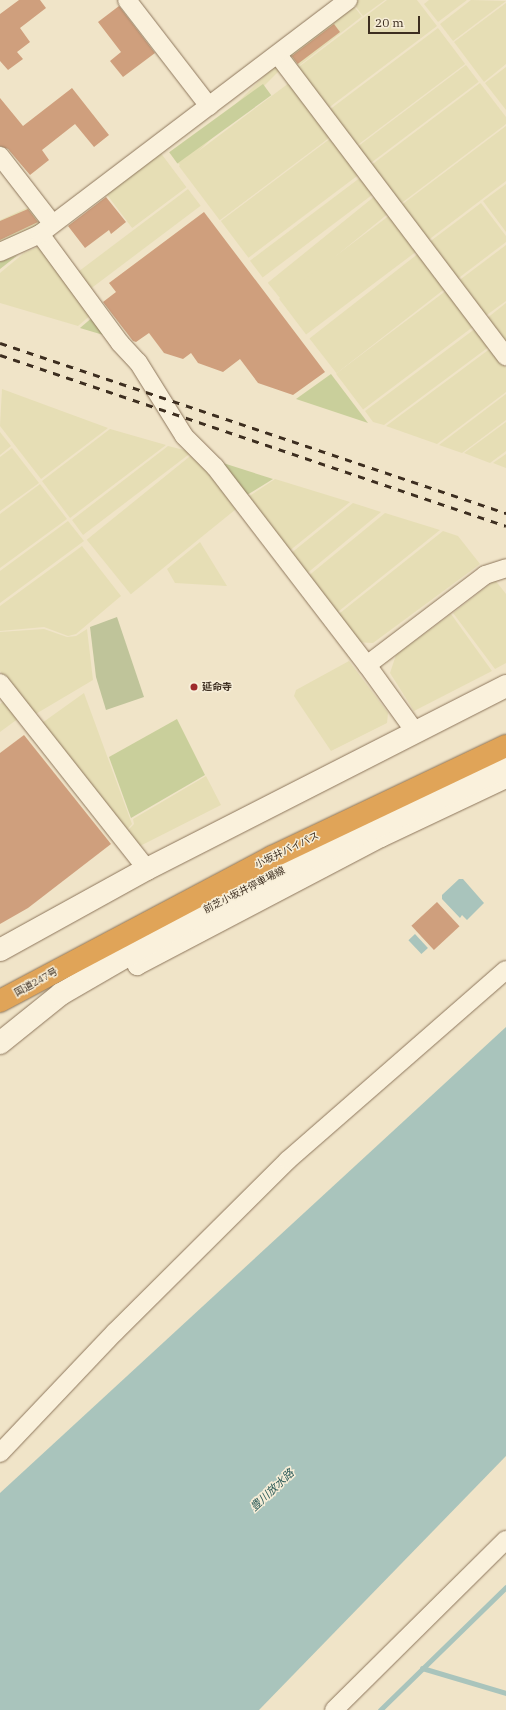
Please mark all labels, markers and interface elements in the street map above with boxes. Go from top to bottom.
scale bar [370,8,422,34]
text: 20 m [375,15,404,30]
place label: 延命寺 [202,681,232,693]
marker: 延命寺 [189,682,199,692]
street label: 小坂井バイパス [253,829,321,871]
street label: 前芝小坂井停車場線 [201,864,287,916]
street label: 国道247号 [12,965,60,999]
water label: 豊川放水路 [247,1466,297,1514]

